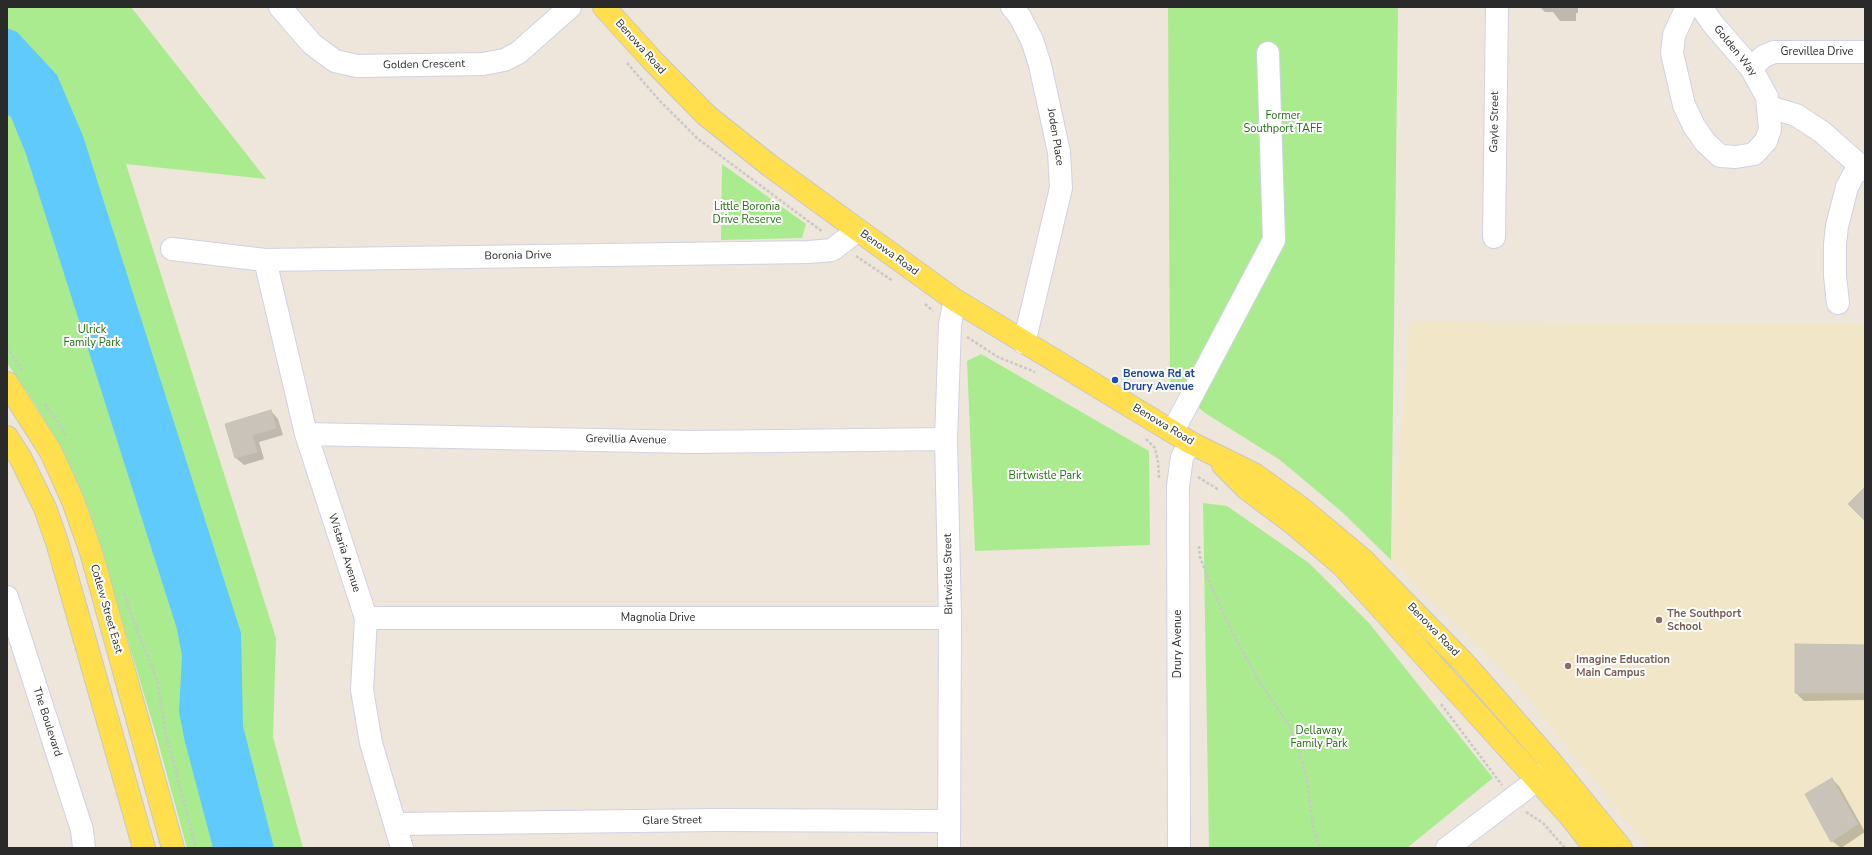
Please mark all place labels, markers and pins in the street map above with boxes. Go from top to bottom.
place label: Benowa Rd at Drury Avenue [1123,367,1195,393]
marker: Benowa Rd at Drury Avenue [1110,375,1120,385]
place label: The Southport School [1667,607,1741,633]
marker: The Southport School [1654,615,1664,625]
place label: Imagine Education Main Campus [1576,653,1670,679]
marker: Imagine Education Main Campus [1563,661,1573,671]

